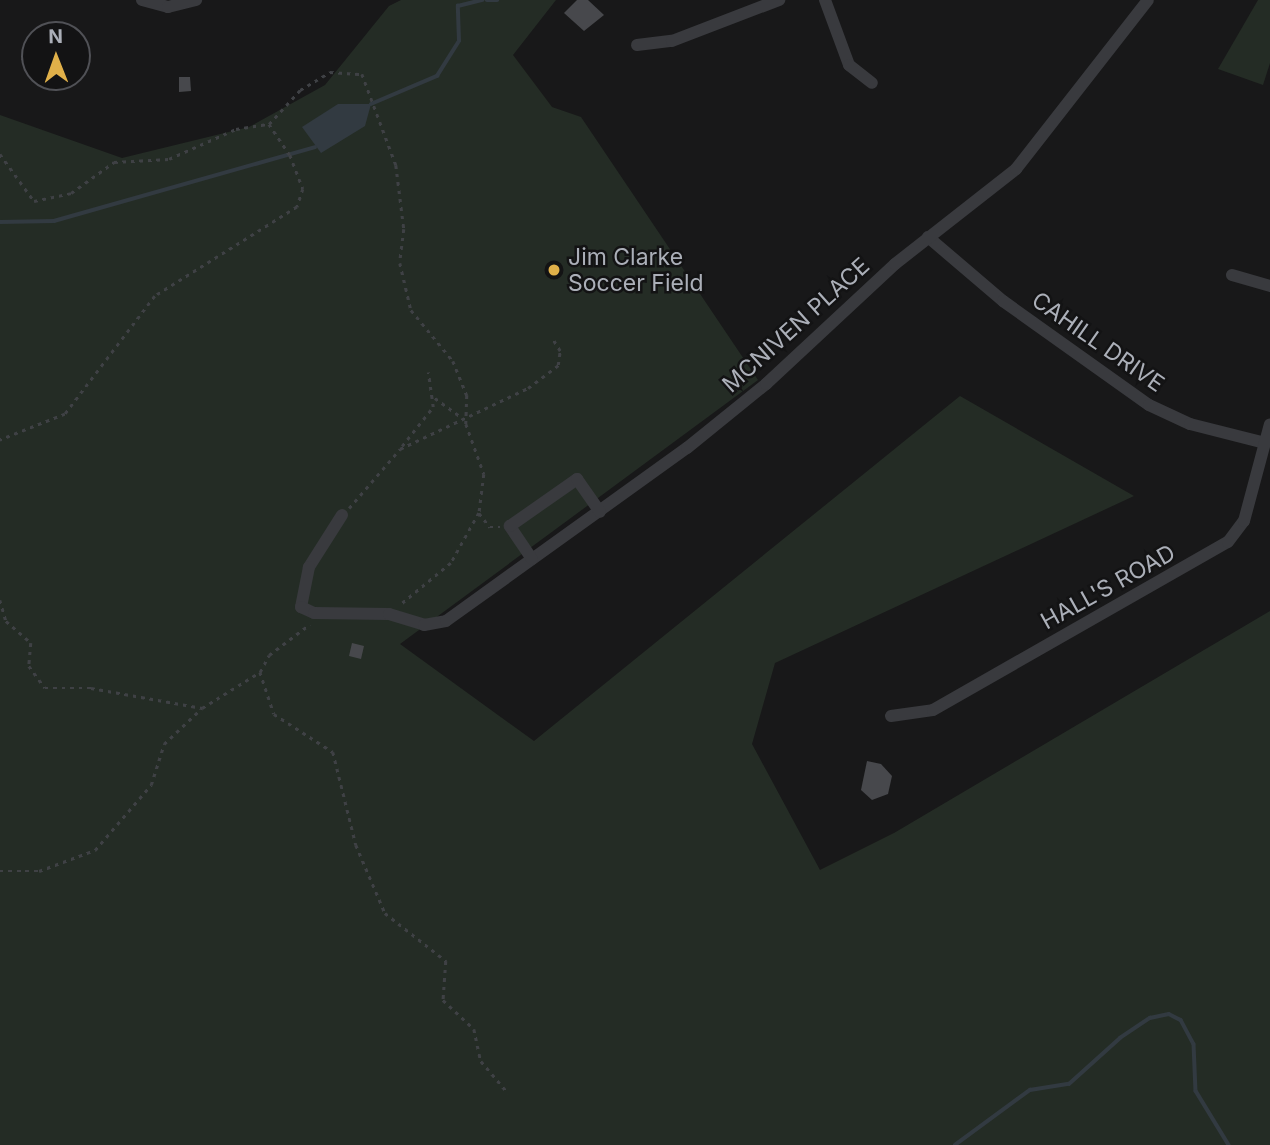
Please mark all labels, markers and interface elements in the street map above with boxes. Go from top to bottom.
north arrow [21,21,91,91]
text: N [48,25,63,48]
place label: Jim Clarke Soccer Field [568,243,704,297]
street label: MCNIVEN PLACE [717,252,875,398]
marker: Jim Clarke Soccer Field [546,262,562,278]
street label: CAHILL DRIVE [1027,286,1169,398]
street label: HALL'S ROAD [1036,539,1180,635]

